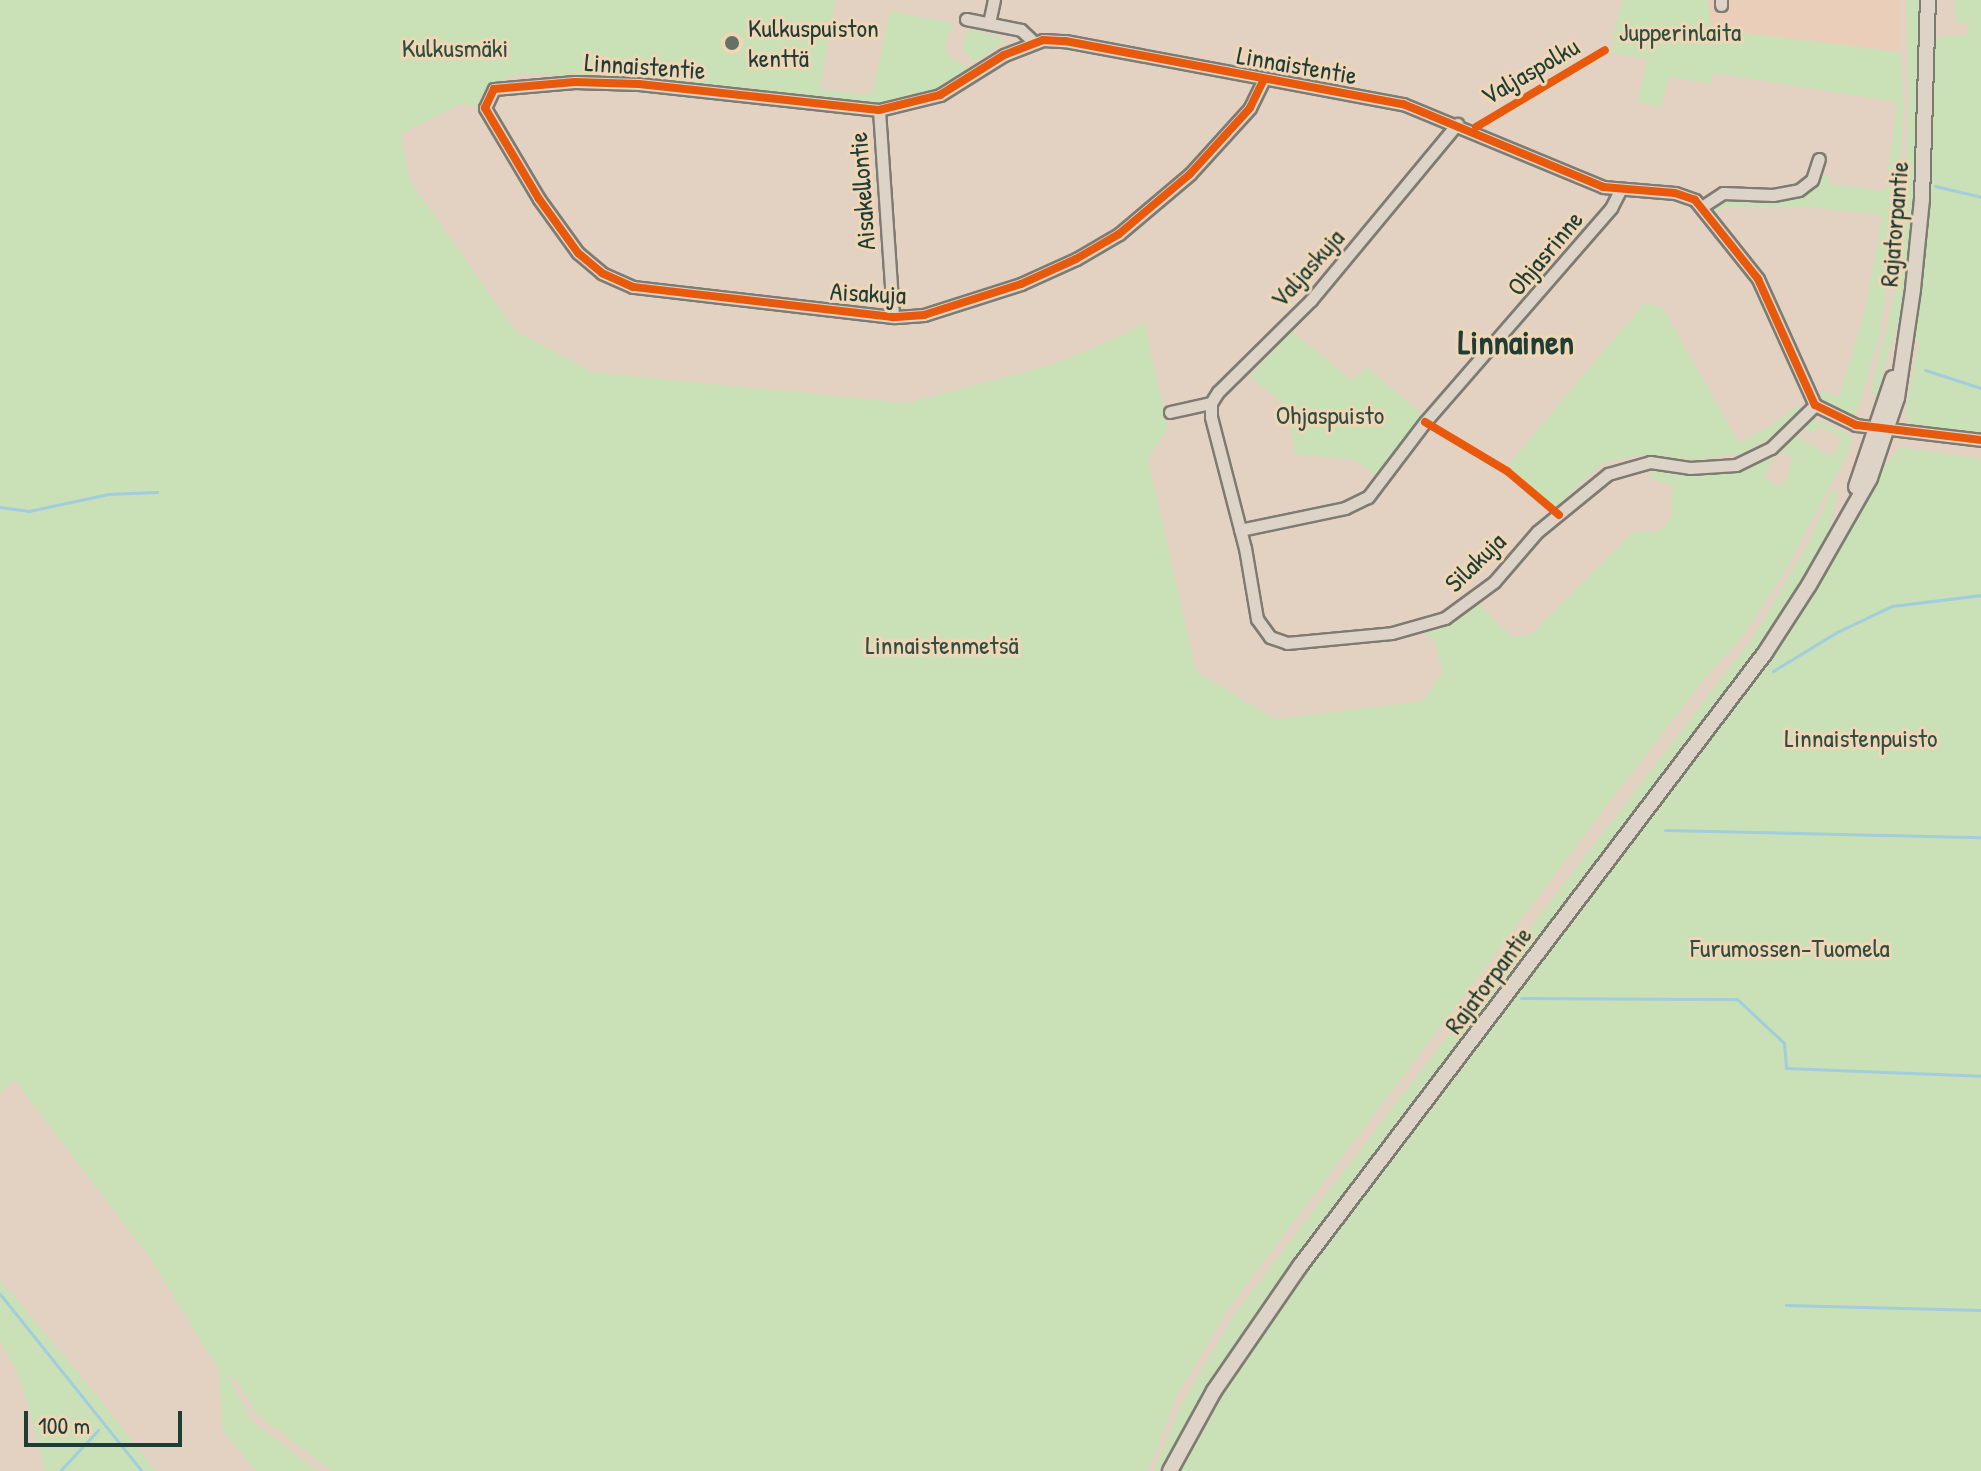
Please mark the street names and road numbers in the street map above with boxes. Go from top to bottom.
street label: Valjaspolku [1476,31,1584,111]
street label: Linnaistentie [1235,39,1359,91]
street label: Linnaistentie [583,46,707,86]
street label: Aisakellontie [842,131,882,251]
street label: Rajatorpantie [1873,160,1915,288]
street label: Ohjasrinne [1500,204,1590,302]
street label: Valjaskuja [1263,222,1351,314]
street label: Aisakuja [829,275,907,311]
street label: Silakuja [1438,526,1512,598]
street label: Rajatorpantie [1438,920,1538,1040]

